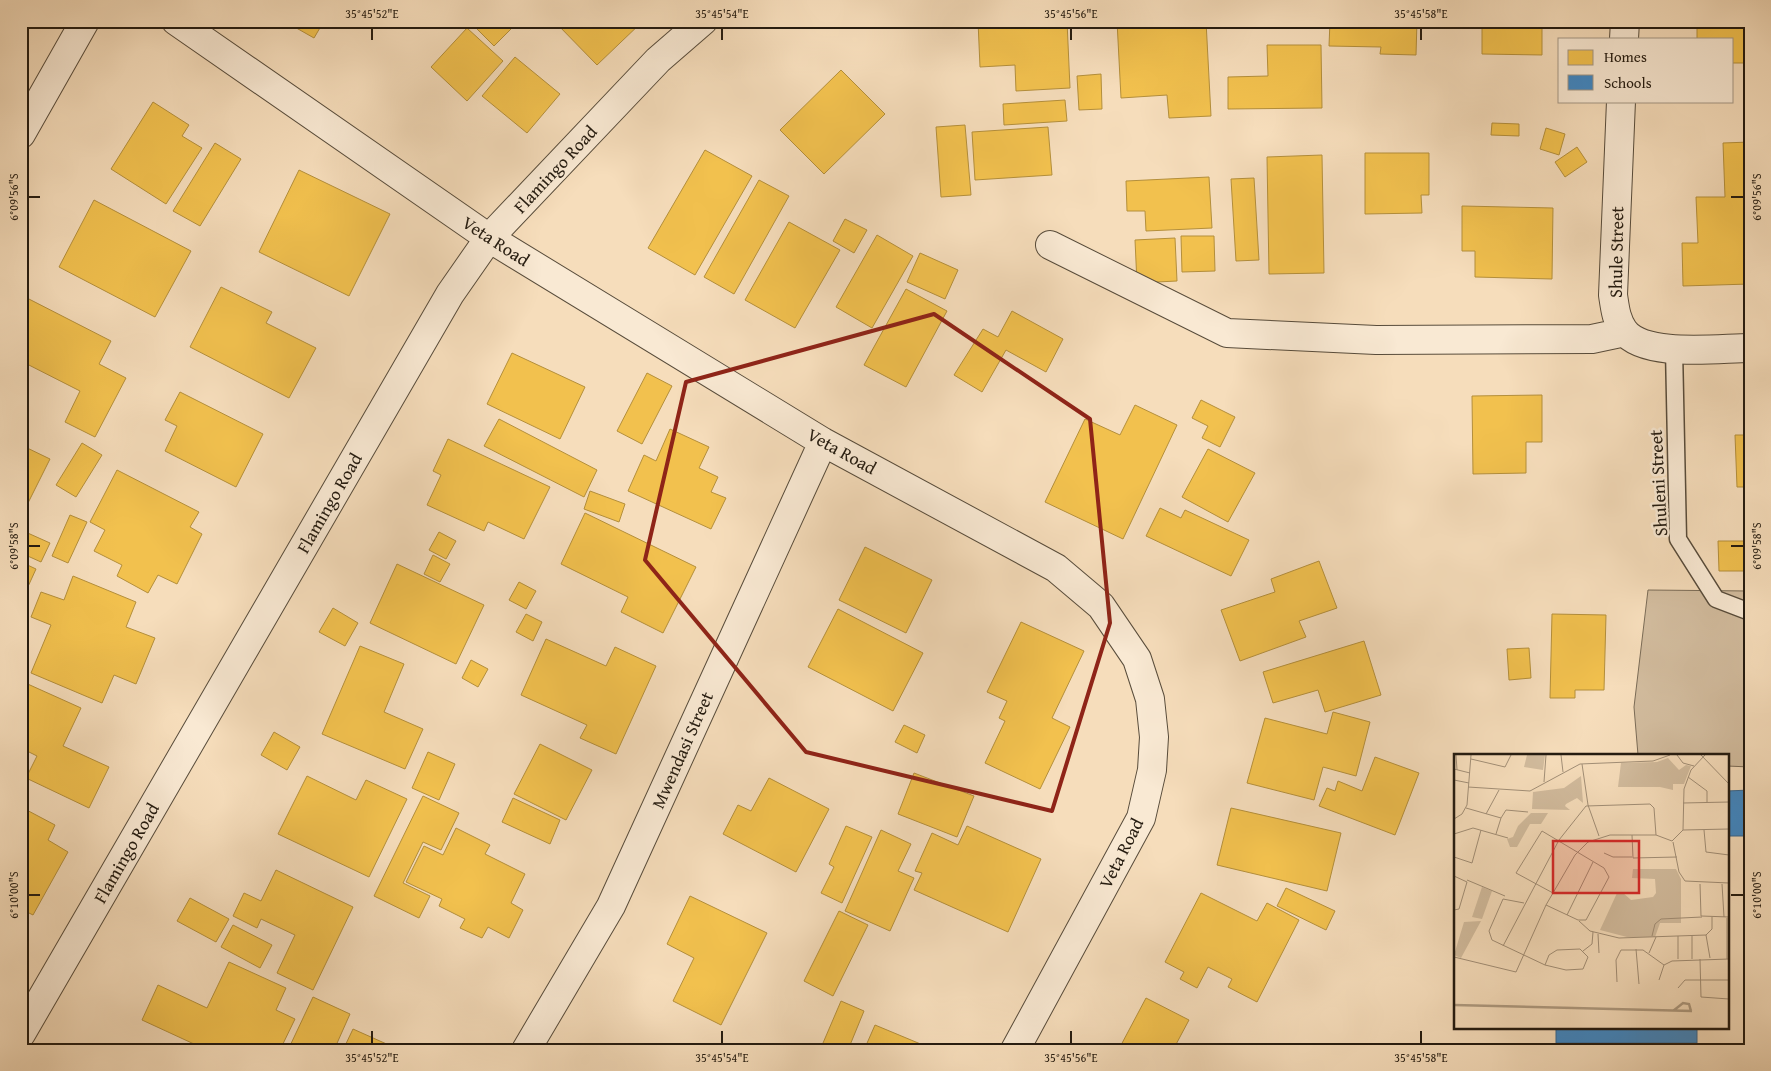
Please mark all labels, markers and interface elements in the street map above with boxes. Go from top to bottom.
text: 35°45'52"E [345,5,399,22]
text: 35°45'54"E [695,5,749,22]
text: 35°45'56"E [1044,5,1098,22]
text: 35°45'58"E [1394,5,1448,22]
legend [1558,38,1734,102]
text: Homes [1604,46,1647,67]
text: Schools [1604,72,1652,93]
street label: Flamingo Road [507,119,603,219]
text: 6°09'56"S [5,173,22,221]
text: 6°09'56"S [1748,173,1765,221]
street label: Shule Street [1602,205,1630,298]
street label: Veta Road [457,209,535,273]
street label: Veta Road [802,421,882,481]
street label: Shuleni Street [1642,428,1674,537]
street label: Flamingo Road [289,447,369,558]
text: 6°09'58"S [5,522,22,570]
text: 6°09'58"S [1748,522,1765,570]
street label: Mwendasi Street [644,687,720,813]
inset map [1454,754,1728,1028]
street label: Flamingo Road [86,797,166,908]
street label: Veta Road [1092,813,1150,893]
text: 6°10'00"S [5,871,22,919]
text: 6°10'00"S [1748,871,1765,919]
text: 35°45'52"E [345,1049,399,1066]
text: 35°45'54"E [695,1049,749,1066]
text: 35°45'56"E [1044,1049,1098,1066]
text: 35°45'58"E [1394,1049,1448,1066]

